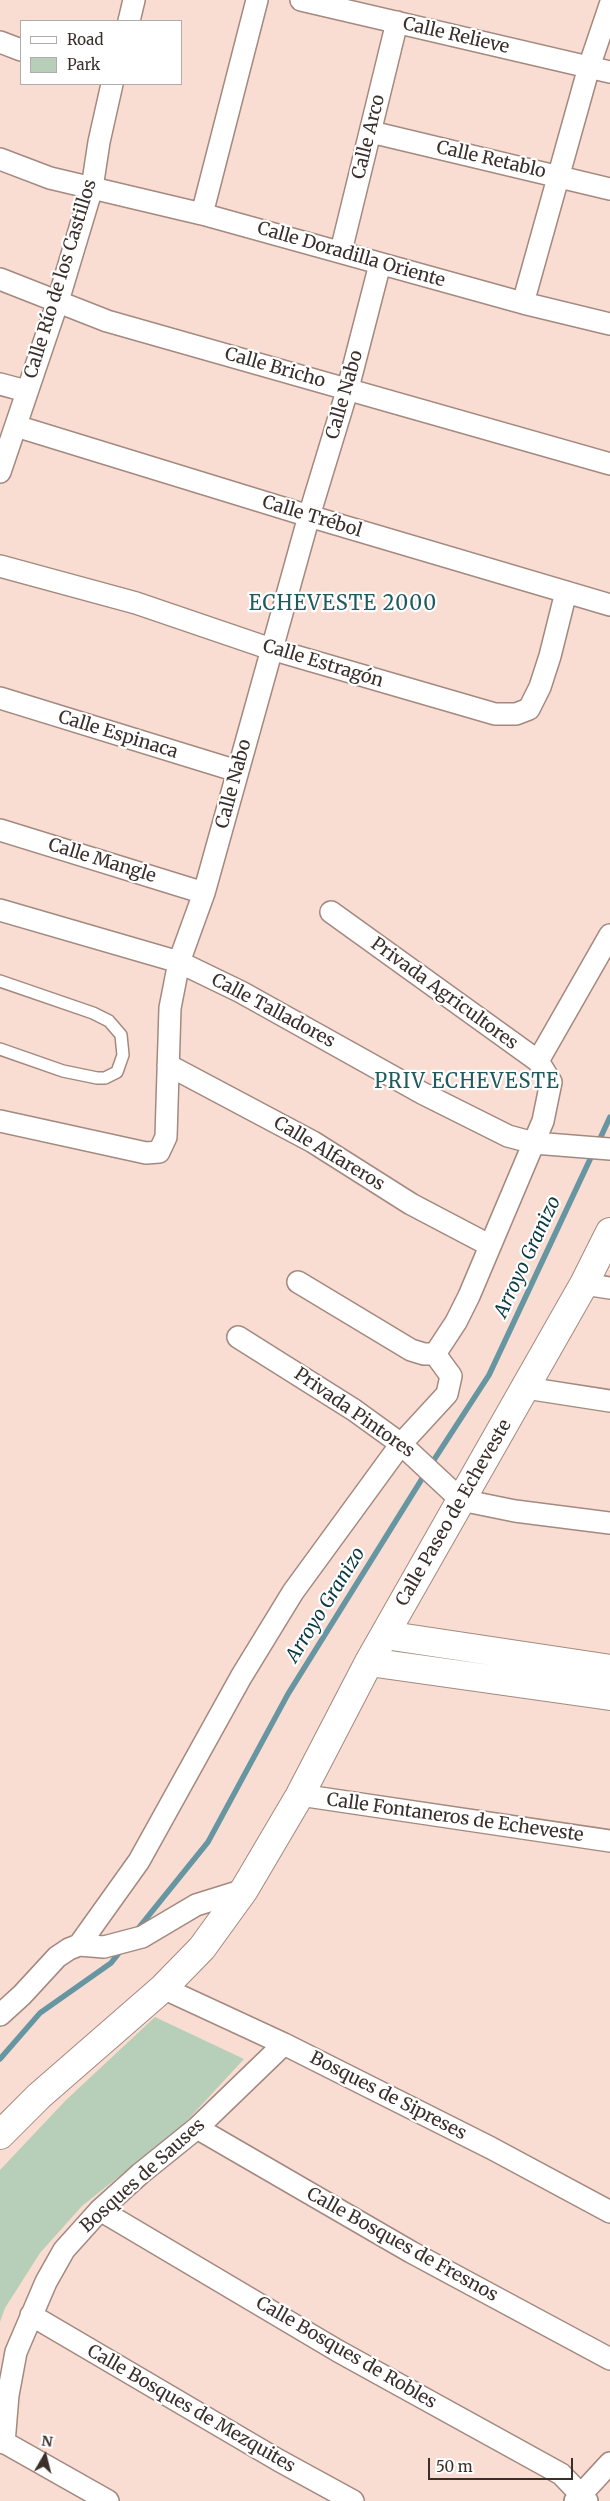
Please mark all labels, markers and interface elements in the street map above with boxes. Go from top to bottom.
street label: Calle Relieve [401,13,511,59]
legend [20,20,182,85]
text: Road [67,30,103,49]
text: Park [67,55,100,74]
street label: Calle Arco [348,93,390,181]
street label: Calle Retablo [434,137,548,183]
street label: Calle Río de los Castillos [20,177,102,381]
street label: Calle Doradilla Oriente [255,218,447,292]
street label: Calle Bricho [222,343,328,393]
street label: Calle Nabo [322,348,368,442]
street label: Calle Trébol [260,492,364,542]
district label: ECHEVESTE 2000 [247,592,439,616]
street label: Calle Estragón [260,635,386,693]
street label: Calle Espinaca [56,707,180,763]
street label: Calle Nabo [212,737,256,831]
street label: Calle Mangle [46,834,158,888]
street label: Privada Agricultores [366,933,522,1055]
street label: Calle Talladores [208,969,338,1053]
district label: PRIV ECHEVESTE [373,1070,561,1094]
street label: Calle Alfareros [270,1112,388,1196]
water label: Arroyo Granizo [490,1193,566,1321]
street label: Privada Pintores [290,1363,418,1463]
street label: Calle Paseo de Echeveste [392,1416,516,1610]
water label: Arroyo Granizo [282,1543,370,1667]
street label: Calle Fontaneros de Echeveste [325,1789,585,1847]
street label: Bosques de Sipreses [306,2047,470,2145]
street label: Bosques de Sauses [76,2114,210,2238]
street label: Calle Bosques de Fresnos [303,2183,501,2307]
street label: Calle Bosques de Robles [252,2292,440,2414]
street label: Calle Bosques de Mezquites [83,2340,299,2478]
north arrow [20,2431,70,2481]
text: N [40,2431,54,2451]
scale bar [430,2448,575,2480]
text: 50 m [436,2457,473,2476]

